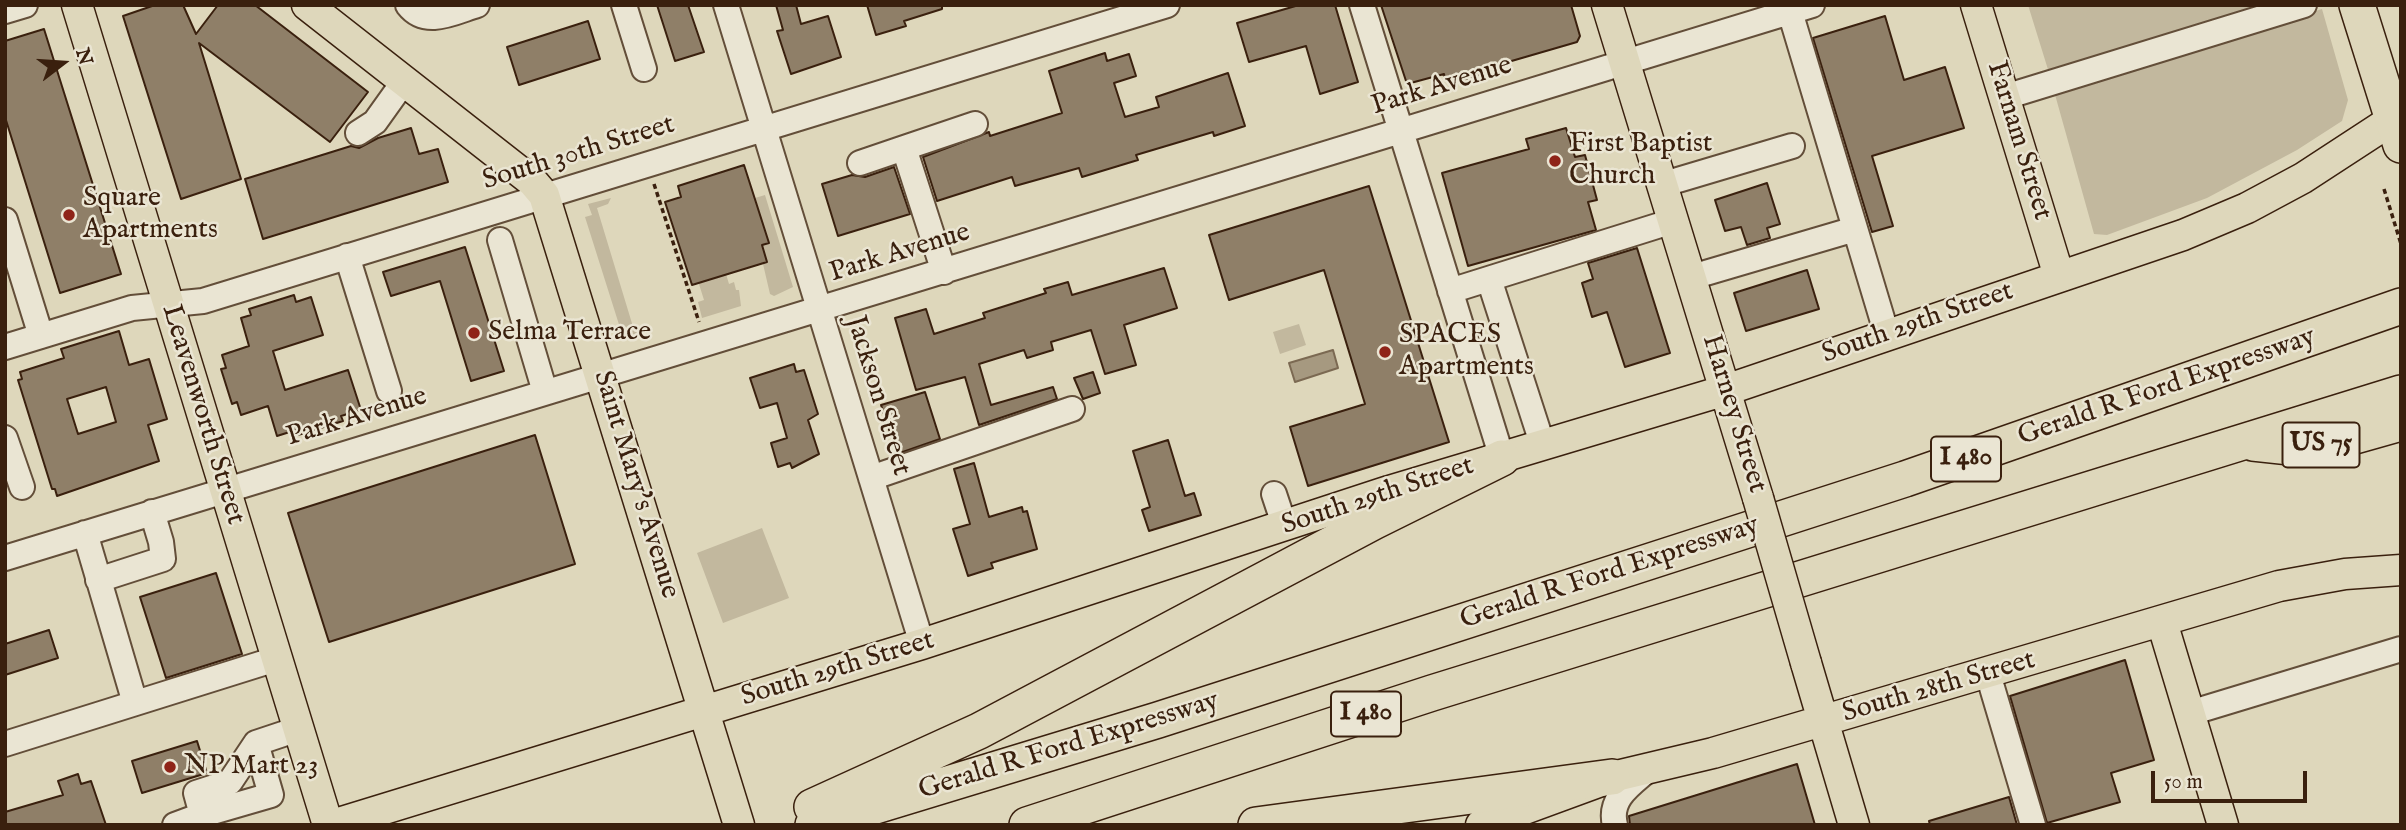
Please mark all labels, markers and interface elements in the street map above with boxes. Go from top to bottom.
north arrow [28,28,98,98]
text: N [69,45,97,68]
street label: Park Avenue [1368,50,1516,124]
street label: Farnam Street [1978,58,2058,224]
street label: South 30th Street [479,109,679,199]
place label: First Baptist Church [1569,128,1712,194]
marker: First Baptist Church [1547,153,1563,169]
place label: Square Apartments [83,182,218,248]
marker: Square Apartments [61,207,77,223]
street label: Park Avenue [826,217,974,291]
street label: South 29th Street [1818,276,2018,372]
street label: Leavenworth Street [153,301,251,529]
street label: Jackson Street [837,312,917,480]
place label: Selma Terrace [488,316,651,350]
place label: SPACES Apartments [1399,319,1534,385]
street label: Gerald R Ford Expressway [2014,321,2320,455]
marker: Selma Terrace [466,325,482,341]
street label: Harney Street [1693,331,1773,497]
marker: SPACES Apartments [1377,344,1393,360]
street label: Saint Mary's Avenue [584,367,686,603]
street label: Park Avenue [283,381,431,455]
road number: US 75 [2282,422,2360,467]
road number: I 480 [1931,436,2001,481]
street label: South 29th Street [1278,450,1478,544]
street label: Gerald R Ford Expressway [1456,510,1764,638]
street label: South 29th Street [737,625,939,715]
street label: South 28th Street [1839,644,2039,732]
street label: Gerald R Ford Expressway [915,685,1223,809]
road number: I 480 [1331,692,1401,736]
place label: NP Mart 23 [184,750,319,784]
scale bar [2154,756,2310,800]
marker: NP Mart 23 [162,759,178,775]
text: 50 m [2164,769,2203,796]

